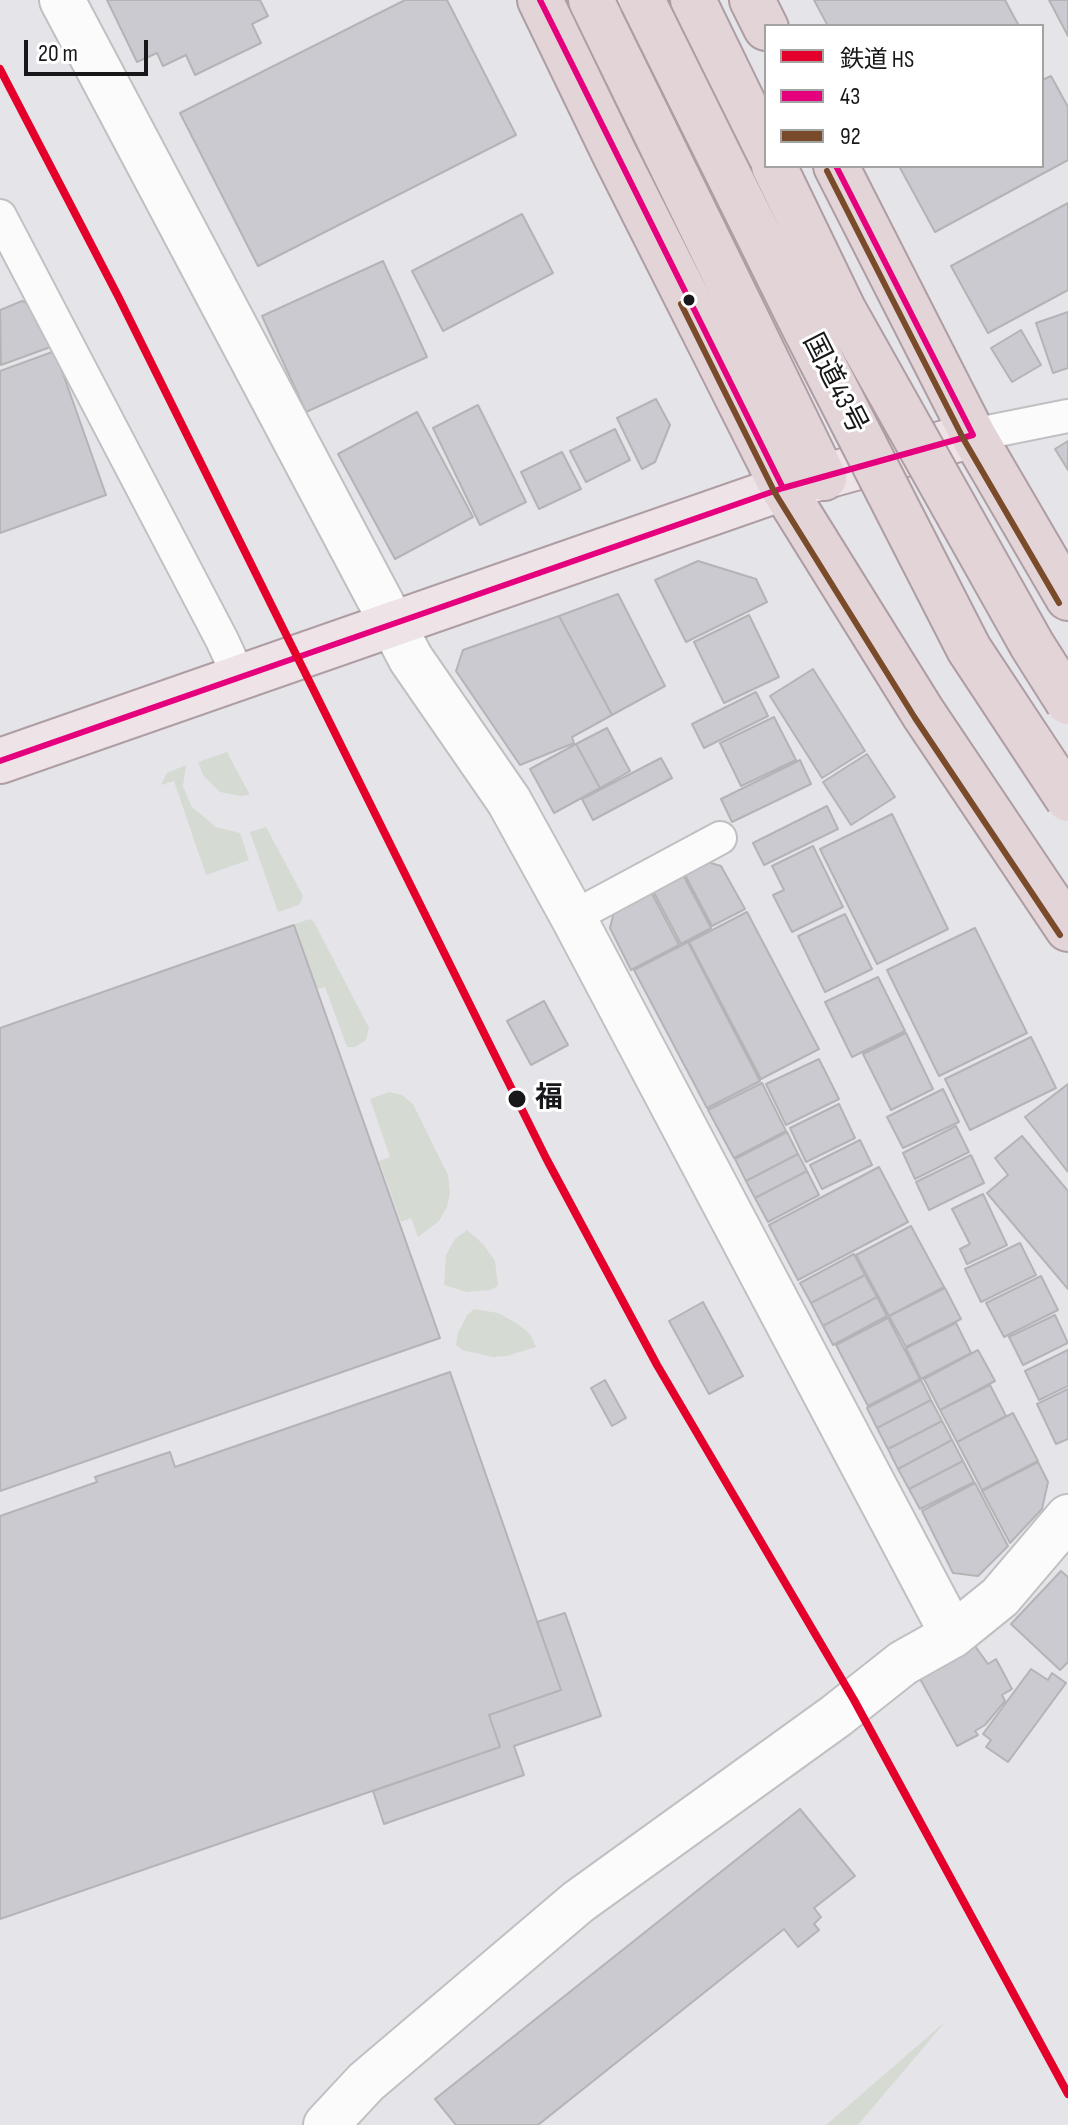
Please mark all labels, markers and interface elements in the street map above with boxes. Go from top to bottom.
scale bar [28,24,152,74]
legend [764,24,1044,168]
text: 20 m [38,39,78,68]
text: 鉄道 HS [840,45,914,74]
text: 43 [840,82,860,111]
text: 92 [840,122,861,151]
unlabelled marker [681,292,697,308]
street label: 国道43号 [795,328,873,440]
place label: 福 [535,1082,563,1116]
marker: 福 [506,1088,528,1110]

